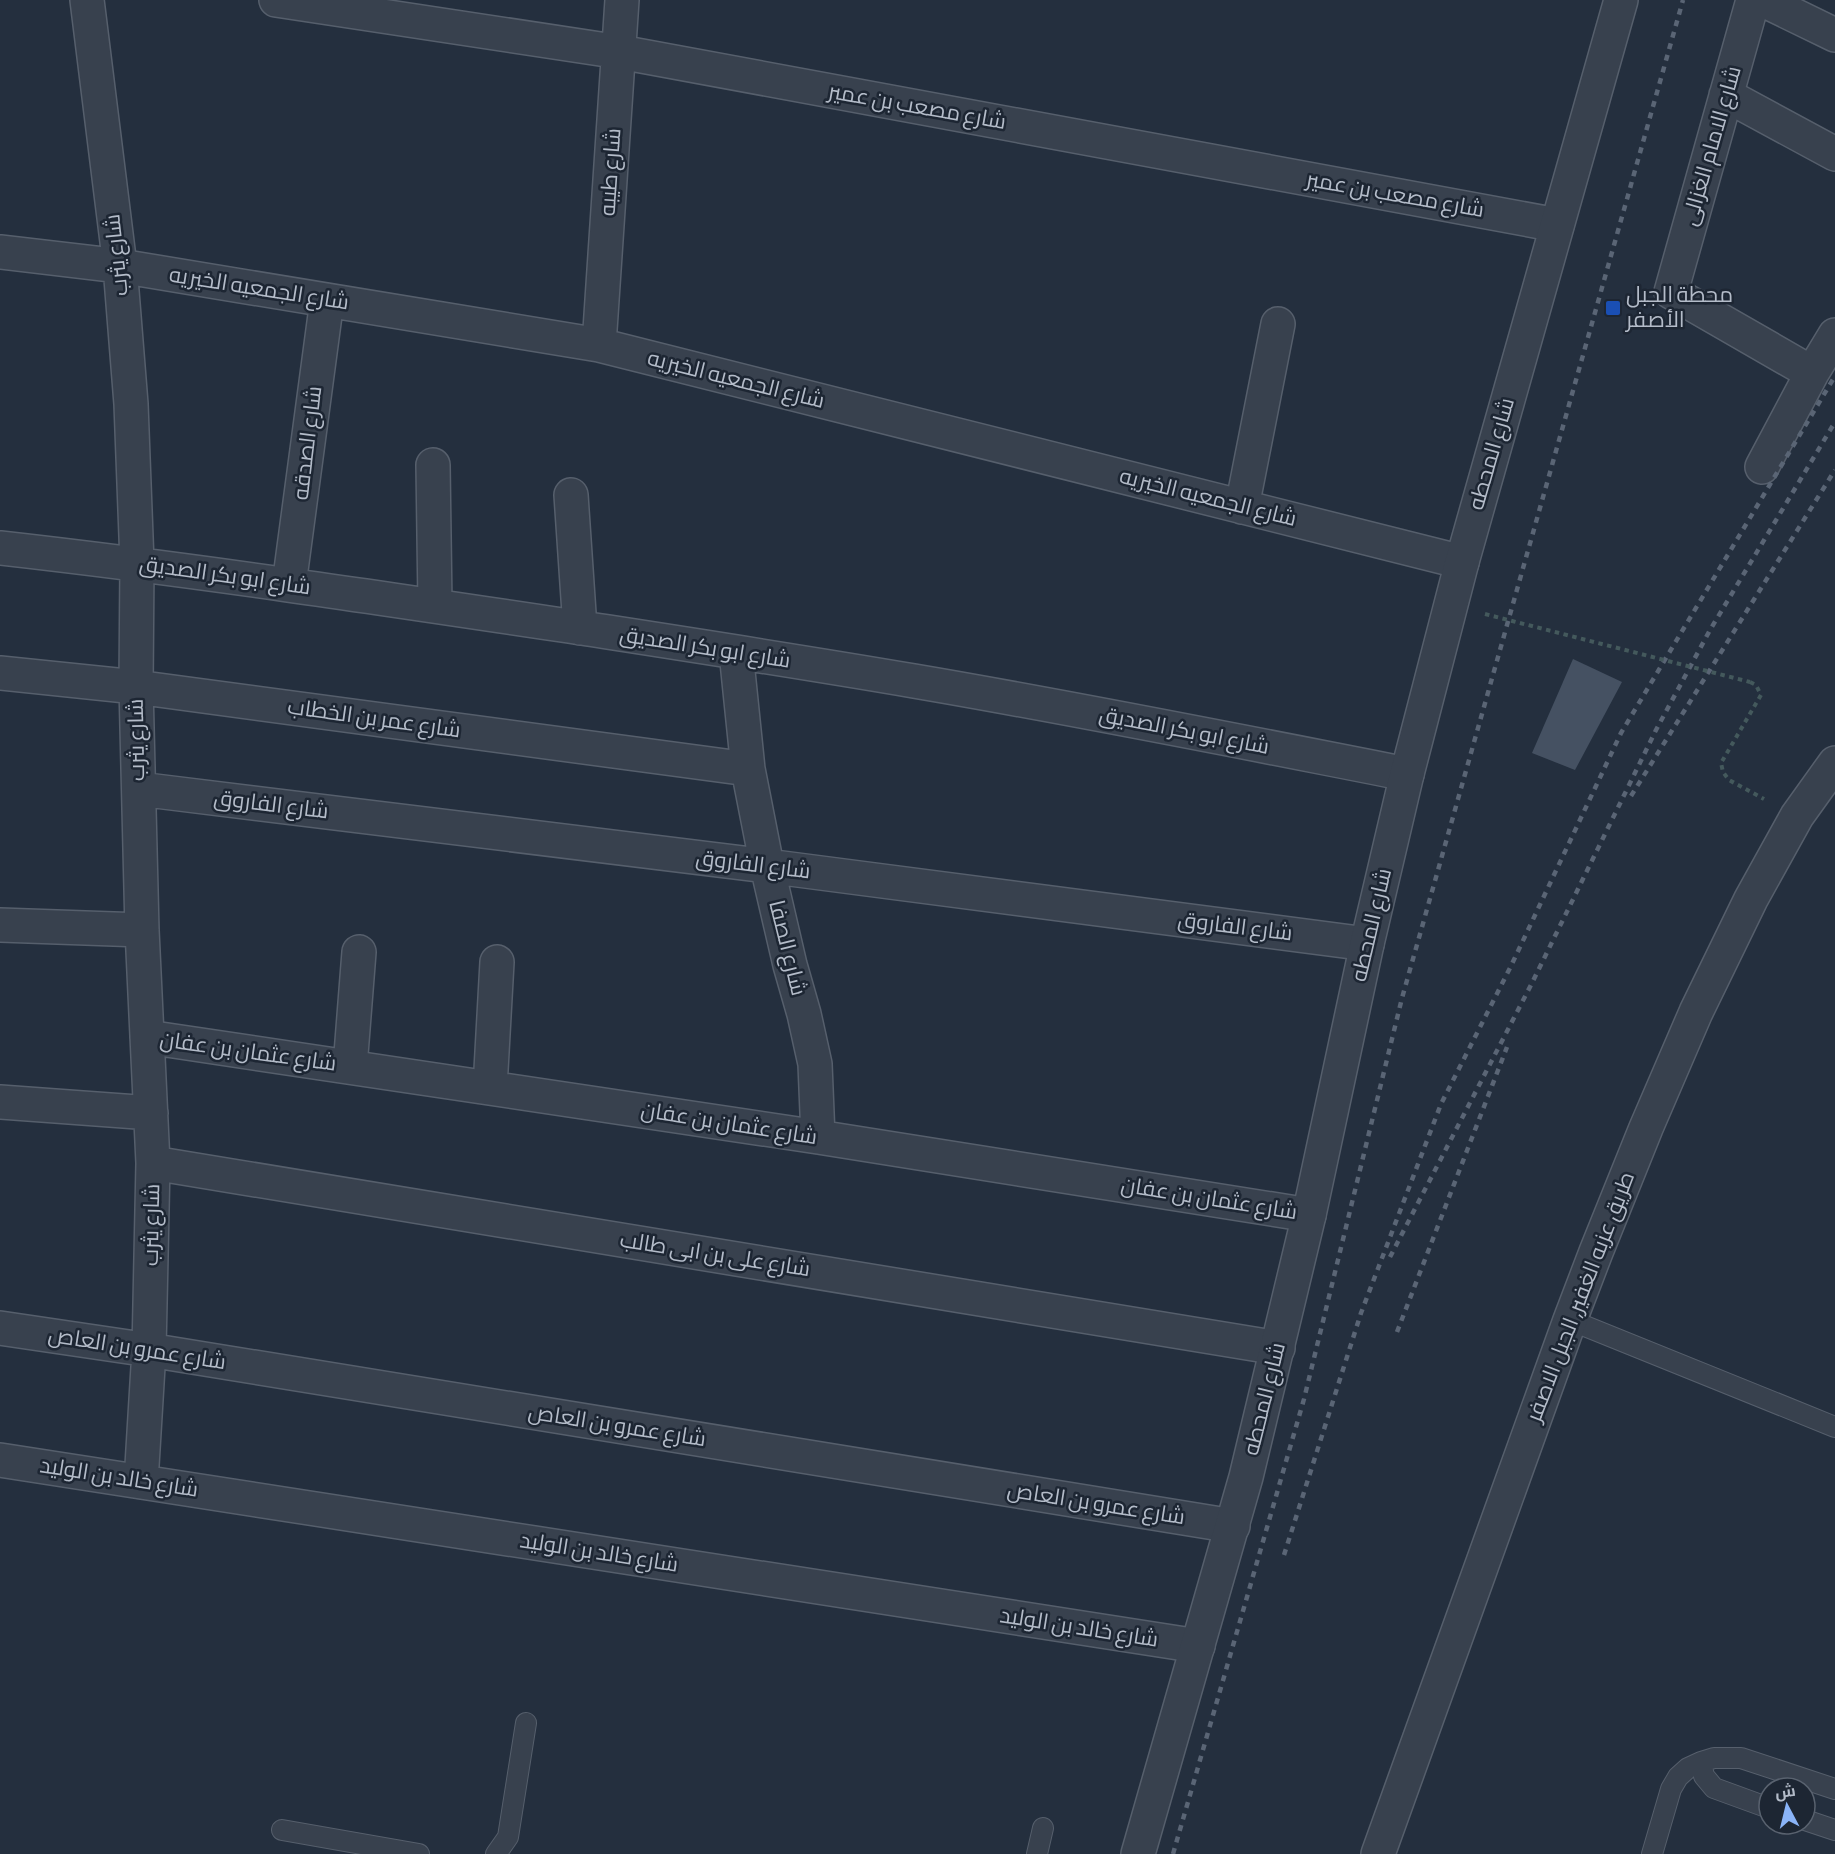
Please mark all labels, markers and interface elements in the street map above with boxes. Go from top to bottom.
street label: شارع الامام الغزالى [1676,63,1749,229]
street label: شارع مصعب بن عمير [824,78,1008,136]
street label: شارع طيبه [594,127,628,217]
street label: شارع مصعب بن عمير [1302,166,1486,224]
street label: شارع يثرب [99,213,135,297]
street label: شارع الجمعيه الخيريه [167,261,351,317]
place label: محطة الجبل الأصفر [1624,282,1733,334]
marker: محطة الجبل الأصفر [1604,299,1622,317]
street label: شارع الجمعيه الخيريه [645,345,827,415]
street label: شارع الصدقه [288,384,328,502]
street label: شارع المحطه [1463,395,1521,513]
street label: شارع الجمعيه الخيريه [1117,463,1299,533]
street label: شارع ابو بكر الصديق [138,551,312,601]
street label: شارع ابو بكر الصديق [618,621,792,675]
street label: شارع عمر بن الخطاب [286,693,462,745]
street label: شارع يثرب [123,699,151,781]
street label: شارع ابو بكر الصديق [1097,701,1271,761]
street label: شارع الفاروق [212,785,330,825]
street label: شارع الفاروق [694,845,812,885]
street label: شارع المحطه [1346,866,1398,984]
street label: شارع الصفا [762,897,812,999]
street label: شارع الفاروق [1176,907,1294,947]
street label: شارع عثمان بن عفان [158,1026,338,1078]
street label: شارع عثمان بن عفان [639,1097,819,1151]
street label: طريق عزبه الغفير, الجبل الاصفر [1520,1168,1641,1428]
street label: شارع عثمان بن عفان [1119,1172,1299,1226]
street label: شارع يثرب [138,1184,166,1266]
street label: شارع على بن ابى طالب [618,1227,812,1283]
street label: شارع عمرو بن العاص [46,1322,228,1376]
street label: شارع المحطه [1238,1340,1292,1458]
street label: شارع عمرو بن العاص [526,1399,708,1453]
street label: شارع خالد بن الوليد [38,1452,200,1504]
street label: شارع عمرو بن العاص [1005,1477,1187,1531]
street label: شارع خالد بن الوليد [518,1527,680,1579]
street label: شارع خالد بن الوليد [998,1602,1160,1654]
north arrow [1757,1776,1817,1836]
text: ش [1774,1782,1797,1803]

